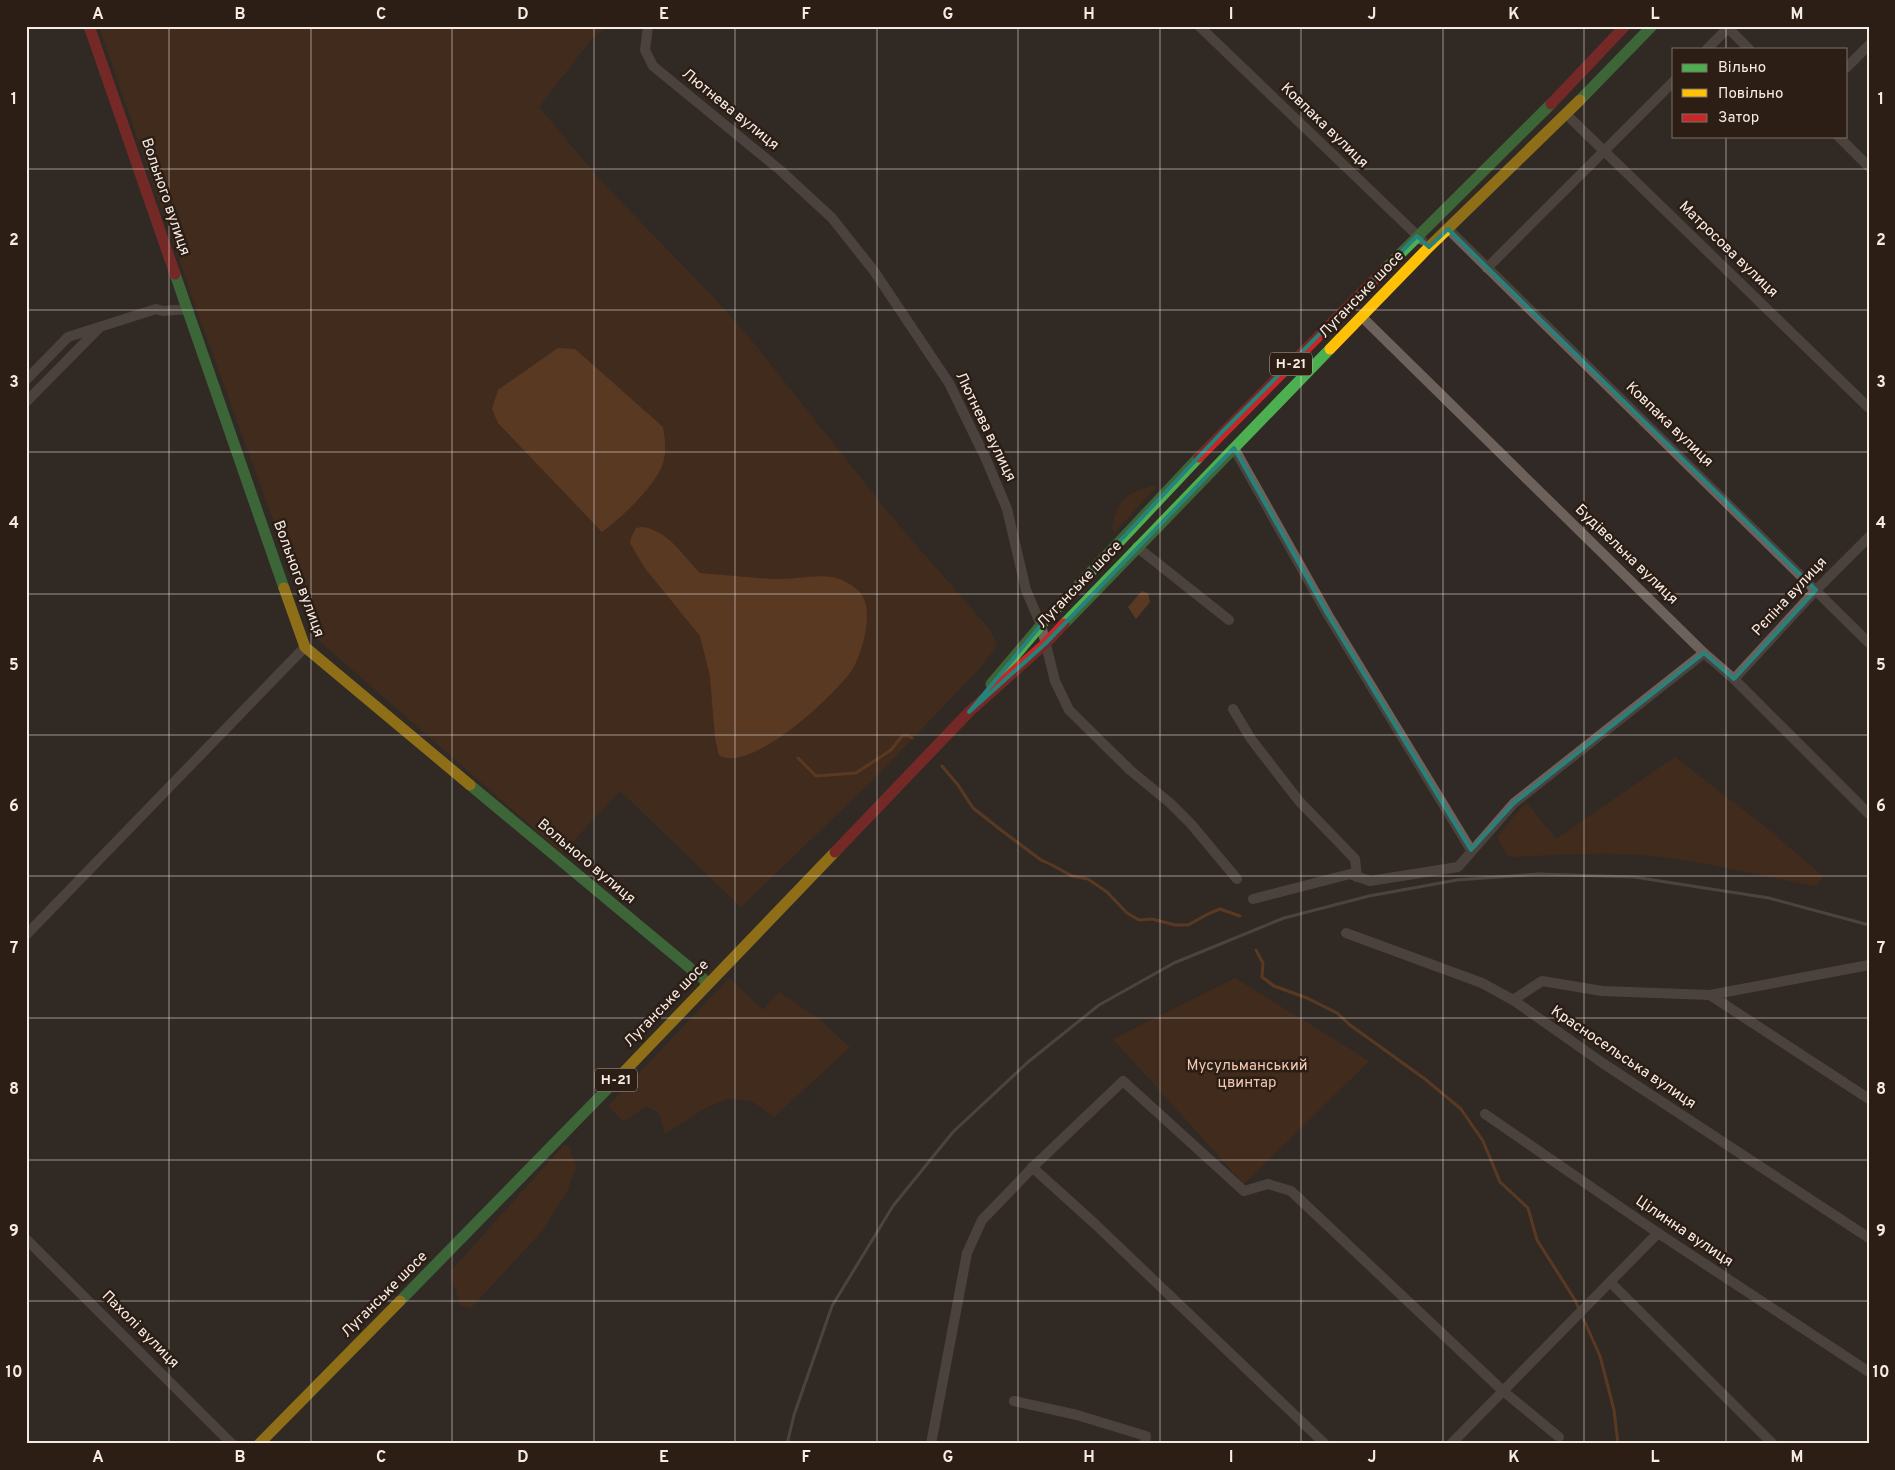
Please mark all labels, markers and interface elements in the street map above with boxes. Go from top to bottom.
text: A [92,5,104,25]
text: B [234,5,246,25]
text: C [376,5,386,25]
text: D [517,5,529,25]
text: E [659,5,669,25]
text: F [801,5,811,25]
text: G [943,5,953,25]
text: H [1083,5,1095,25]
text: I [1229,5,1233,25]
text: J [1368,5,1376,25]
text: K [1508,5,1520,25]
text: L [1650,5,1660,25]
text: M [1791,5,1803,25]
legend [1672,48,1848,138]
text: Вільно [1718,59,1766,78]
street label: Лютнева вулиця [678,65,782,155]
street label: Ковпака вулиця [1276,79,1372,173]
text: Повільно [1718,85,1783,104]
text: 1 [11,90,17,110]
text: 1 [1878,90,1884,110]
text: Затор [1718,109,1759,128]
street label: Вольного вулиця [136,136,194,258]
street label: Матросова вулиця [1674,198,1782,302]
text: 2 [9,231,19,251]
text: 2 [1876,231,1886,251]
street label: Луганське шосе [1315,247,1409,343]
road number: Н-21 [1270,352,1312,376]
street label: Лютнева вулиця [950,369,1020,485]
text: 3 [9,373,19,393]
text: 3 [1876,373,1886,393]
street label: Ковпака вулиця [1621,378,1717,472]
street label: Будівельна вулиця [1570,501,1682,609]
text: 4 [9,514,19,534]
text: 4 [1876,514,1886,534]
street label: Вольного вулиця [268,518,328,640]
street label: Луганське шосе [1033,537,1127,633]
street label: Рєпіна вулиця [1748,553,1832,641]
text: 5 [9,656,19,676]
text: 5 [1876,656,1886,676]
text: 6 [9,797,19,817]
text: 6 [1876,797,1886,817]
street label: Вольного вулиця [533,815,639,909]
text: 7 [10,939,18,959]
text: 7 [1877,939,1885,959]
street label: Луганське шосе [620,956,714,1052]
street label: Красносельська вулиця [1547,1002,1699,1114]
park label: Мусульманський цвинтар [1186,1057,1308,1093]
road number: Н-21 [595,1068,637,1092]
text: 8 [9,1080,19,1100]
text: 8 [1876,1080,1886,1100]
street label: Цілинна вулиця [1631,1192,1737,1272]
text: 9 [9,1222,19,1242]
text: 9 [1876,1222,1886,1242]
street label: Луганське шосе [338,1248,432,1342]
street label: Пахолі вулиця [97,1287,183,1373]
text: 10 [6,1363,22,1383]
text: 10 [1873,1363,1889,1383]
text: A [92,1448,104,1468]
text: B [234,1448,246,1468]
text: C [376,1448,386,1468]
text: D [517,1448,529,1468]
text: E [659,1448,669,1468]
text: F [801,1448,811,1468]
text: G [943,1448,953,1468]
text: H [1083,1448,1095,1468]
text: I [1229,1448,1233,1468]
text: J [1368,1448,1376,1468]
text: K [1508,1448,1520,1468]
text: L [1650,1448,1660,1468]
text: M [1791,1448,1803,1468]

